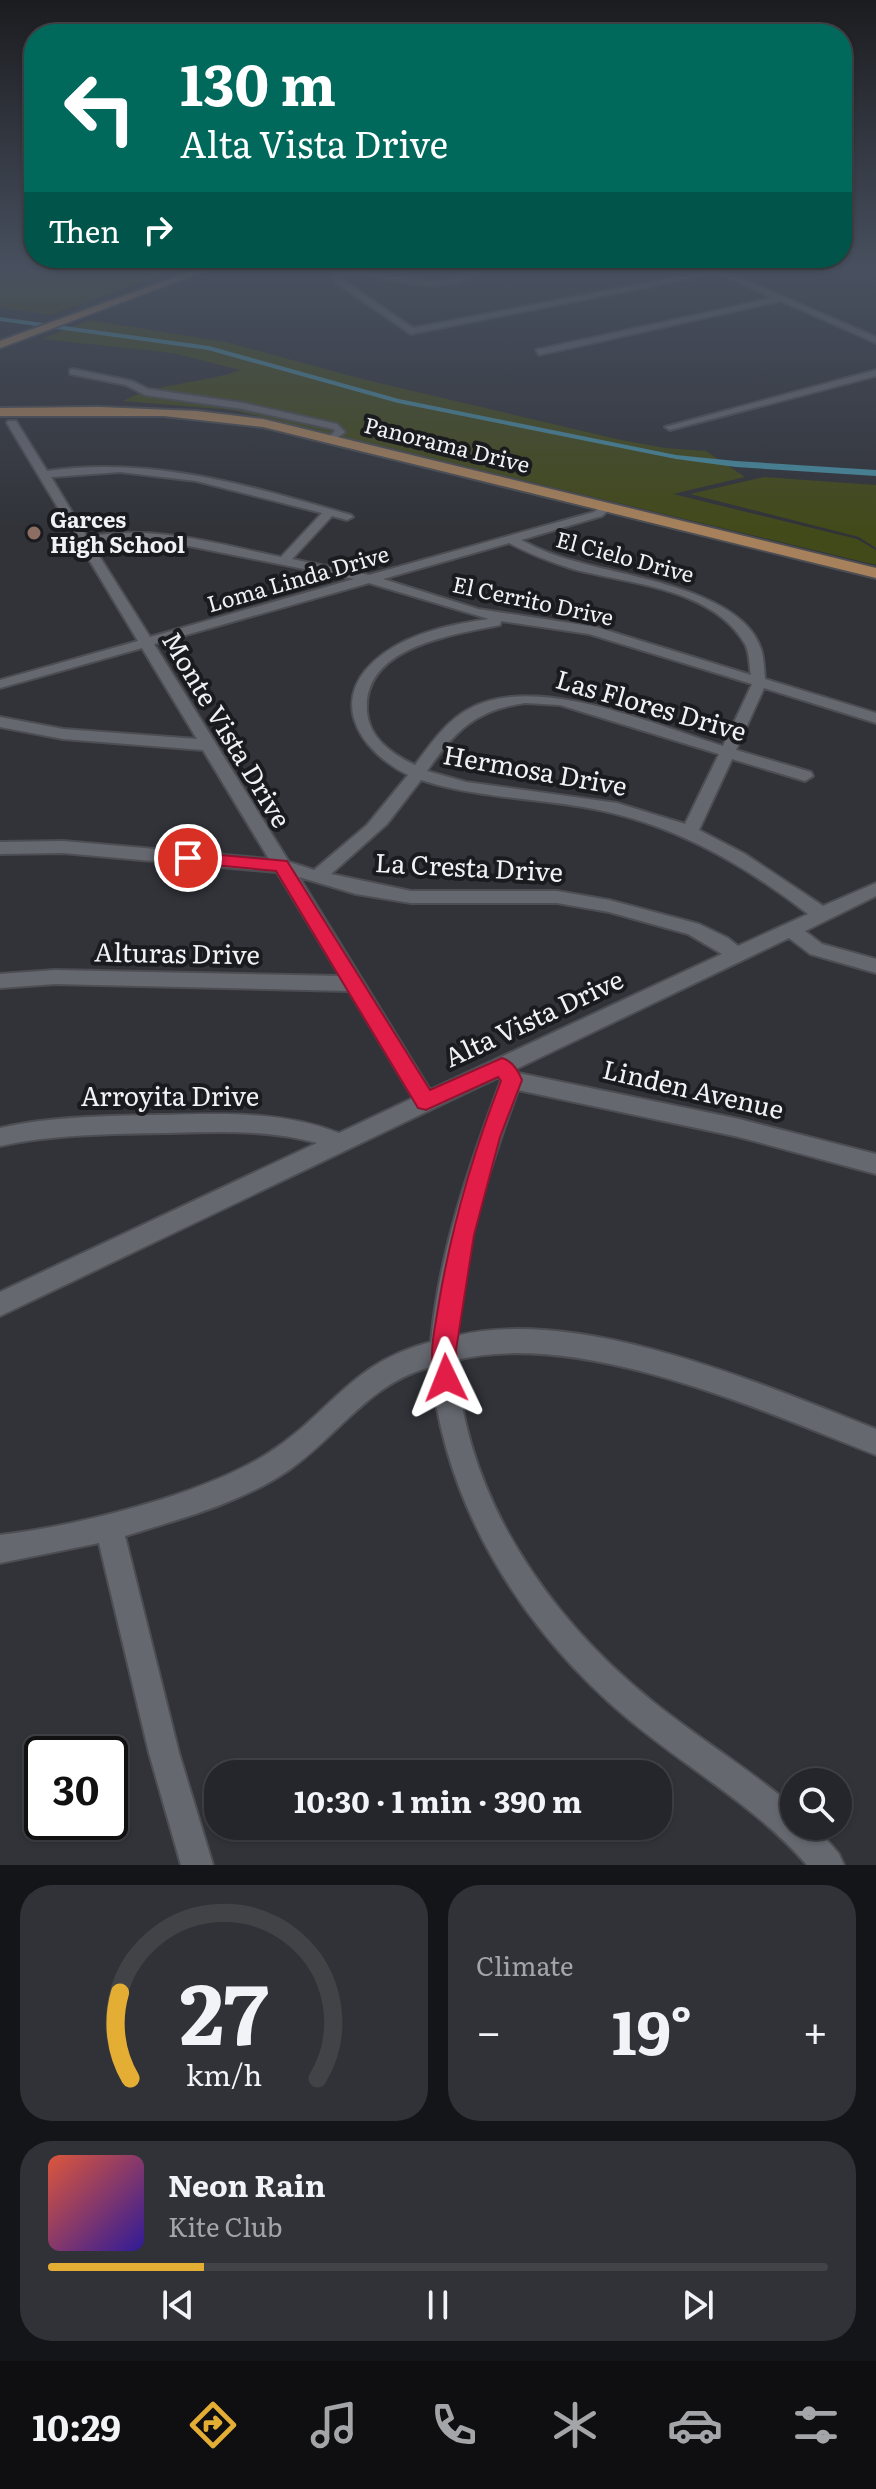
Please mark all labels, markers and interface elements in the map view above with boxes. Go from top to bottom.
text: 130 m [180,40,336,123]
icon: left [48,56,152,160]
text: Alta Vista Drive [180,116,448,169]
text: Then [48,208,120,252]
icon: right [136,208,180,252]
street label: Panorama Drive [361,407,534,480]
place label: Garces High School [50,502,185,560]
street label: El Cielo Drive [553,521,698,590]
marker: Garces High School [25,524,43,542]
street label: Loma Linda Drive [203,536,392,619]
street label: El Cerrito Drive [450,566,617,633]
street label: Monte Vista Drive [154,623,302,834]
street label: Las Flores Drive [552,658,752,749]
street label: Hermosa Drive [440,733,631,804]
pin [154,824,222,892]
icon: arrive [166,836,210,880]
street label: La Cresta Drive [374,841,564,890]
street label: Alturas Drive [94,931,260,972]
street label: Alta Vista Drive [437,958,629,1075]
street label: Linden Avenue [599,1048,788,1127]
street label: Arroyita Drive [81,1075,259,1114]
position arrow [404,1336,488,1420]
speed limit sign: 30 [24,1736,128,1840]
map controls [780,1768,852,1840]
button: search [780,1768,852,1840]
text: 10:30 · 1 min · 390 m [294,1778,582,1822]
text: Climate [476,1945,574,1984]
text: 27 [180,1947,268,2071]
text: 19° [612,1984,692,2073]
text: − [476,1996,502,2062]
text: + [802,1996,828,2062]
text: km/h [186,2052,262,2095]
text: Neon Rain [168,2162,326,2206]
text: Kite Club [168,2206,283,2245]
icon: previous [156,2283,200,2327]
icon: pause [416,2283,460,2327]
icon: next [676,2283,720,2327]
icon: directions [185,2397,241,2453]
icon: music [306,2397,362,2453]
icon: phone [426,2397,482,2453]
icon: climate [547,2397,603,2453]
icon: car [667,2397,723,2453]
icon: filters [788,2397,844,2453]
text: 10:29 [32,2399,121,2452]

